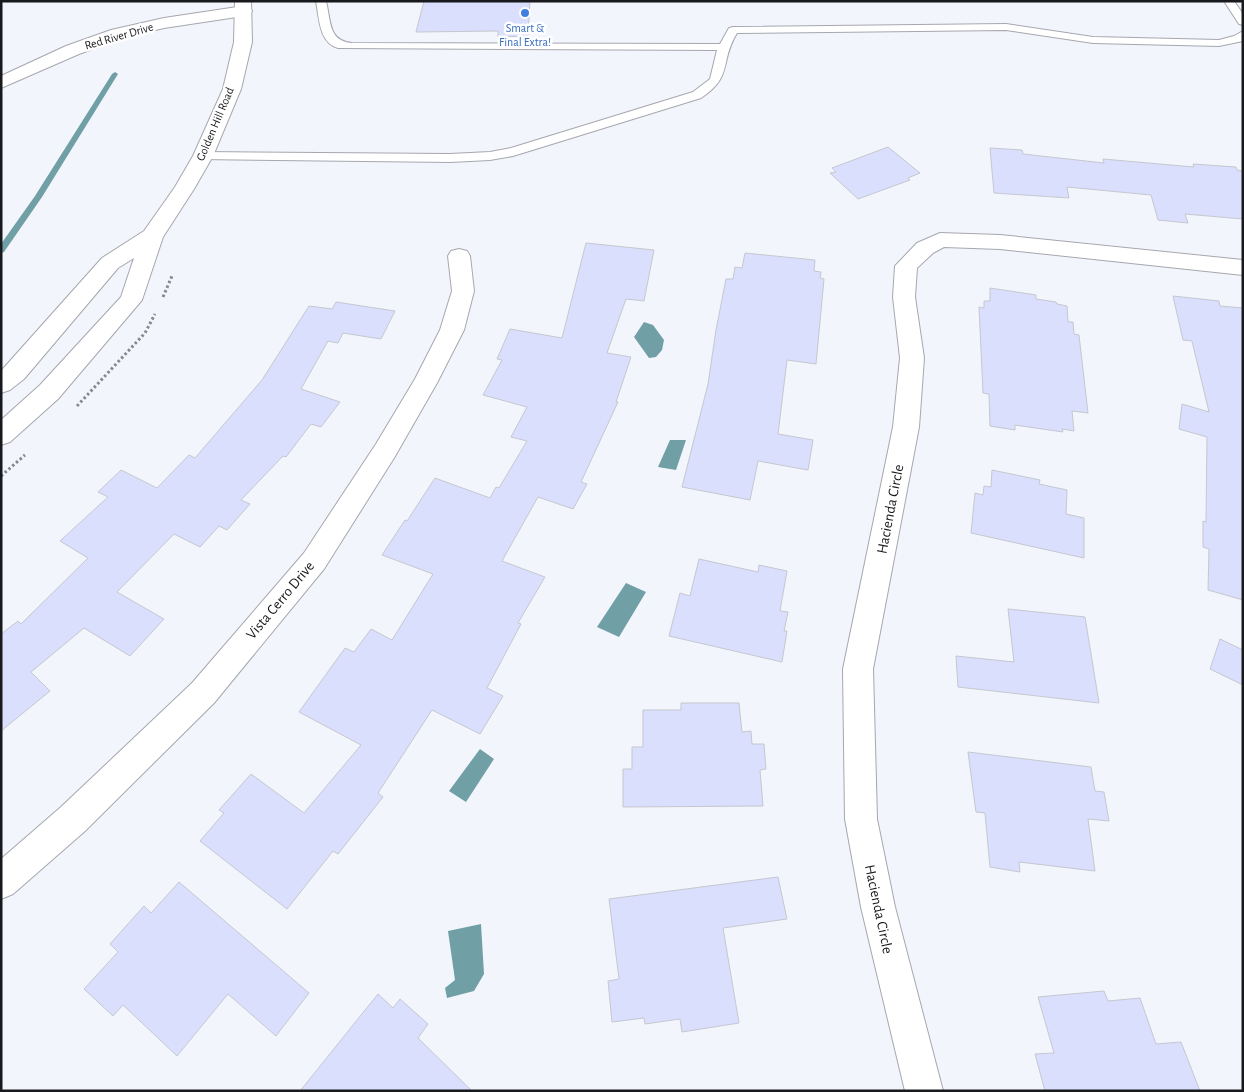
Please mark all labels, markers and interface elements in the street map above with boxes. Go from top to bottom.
marker: Smart & Final Extra! [519,7,531,19]
street label: Red River Drive [83,20,155,52]
place label: Smart & Final Extra! [499,22,551,48]
street label: Golden Hill Road [194,85,236,163]
street label: Hacienda Circle [874,463,907,555]
street label: Vista Cerro Drive [243,558,317,642]
street label: Hacienda Circle [862,863,895,955]

